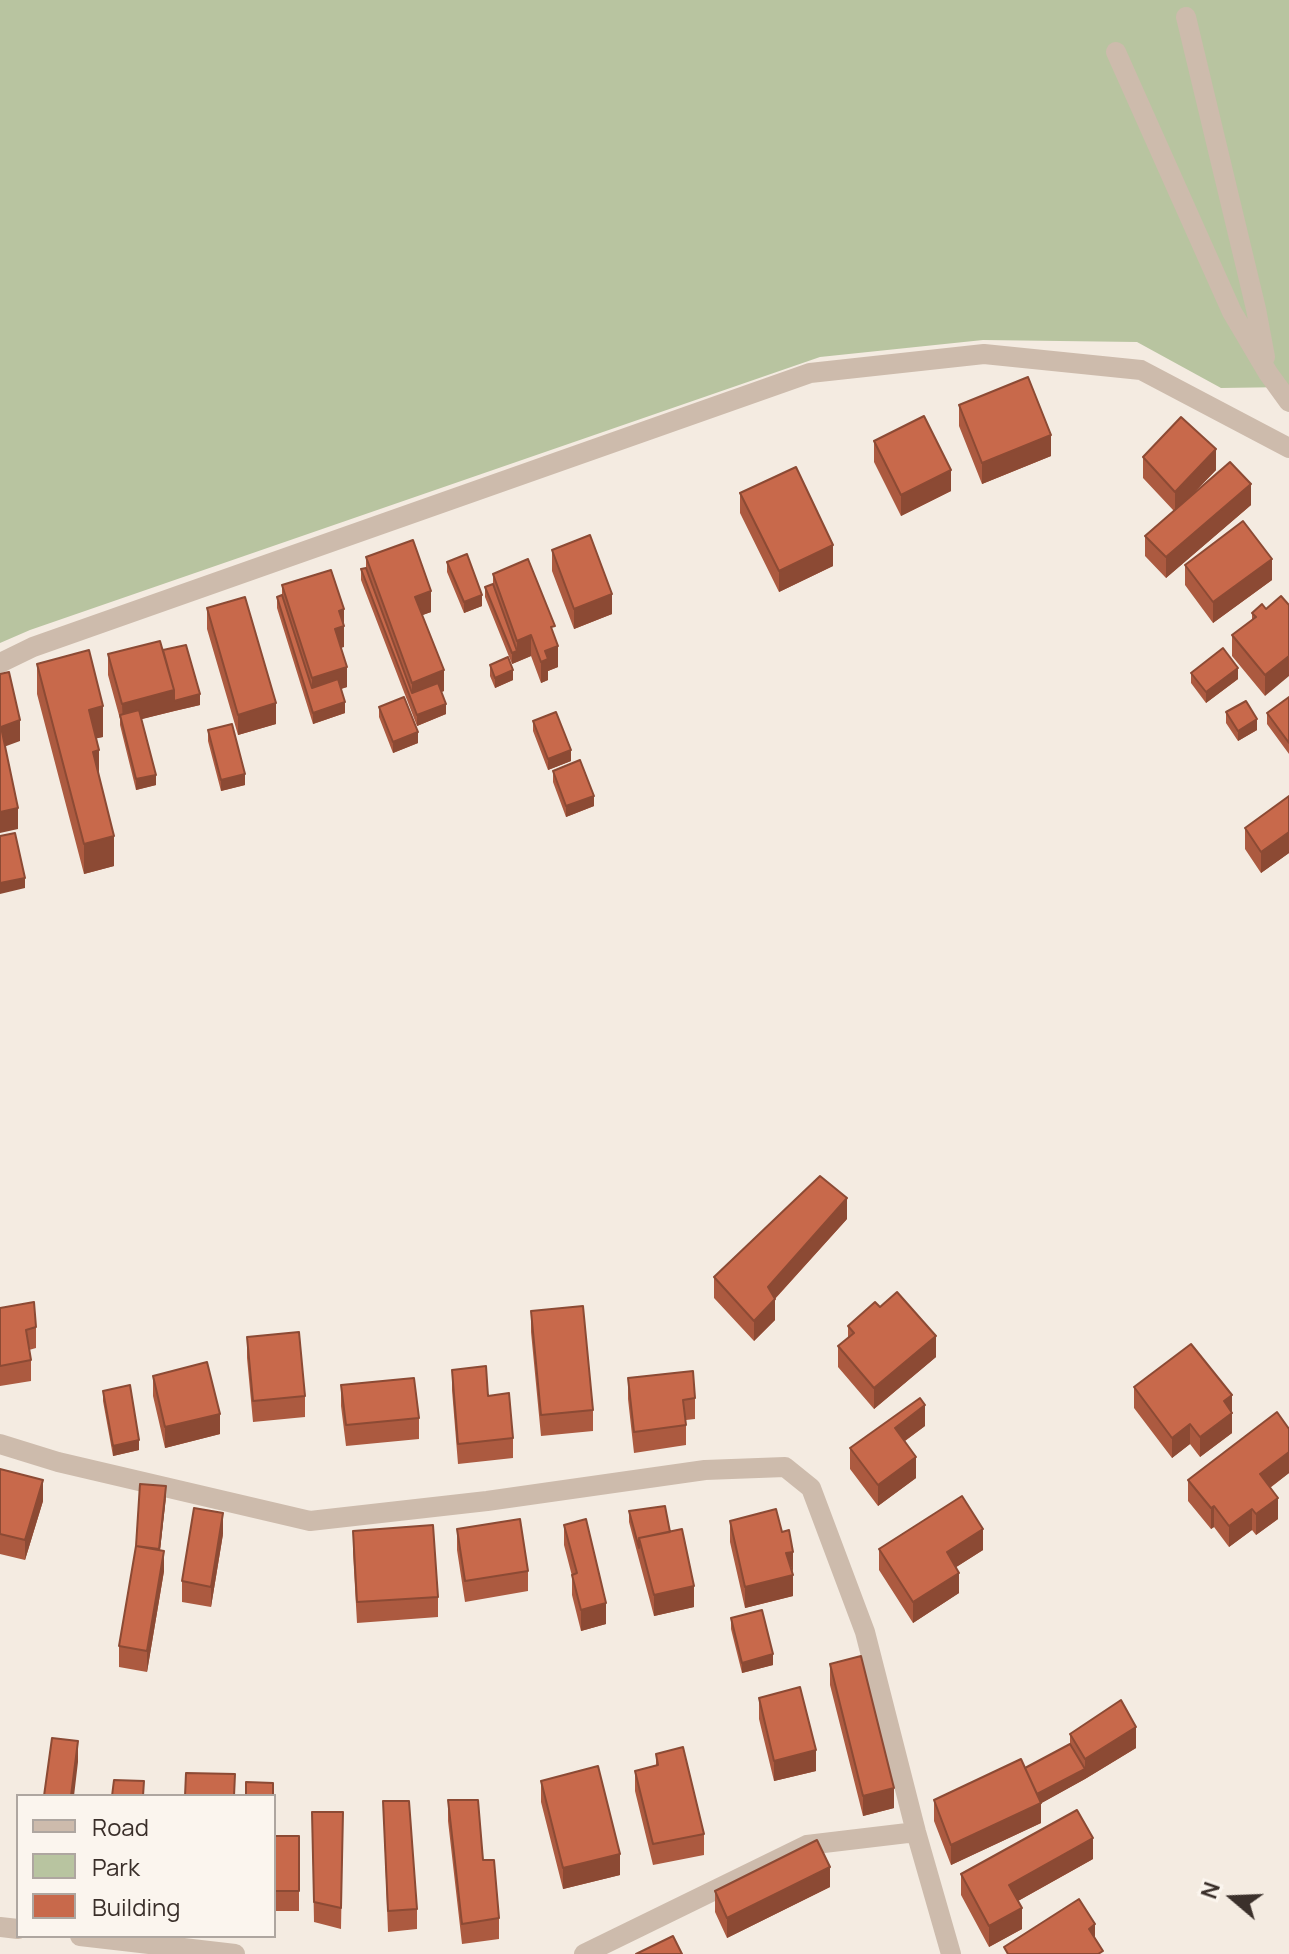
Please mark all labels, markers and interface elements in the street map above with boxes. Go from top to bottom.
legend [16,1794,276,1938]
text: Road [92,1810,149,1843]
text: Park [92,1850,140,1883]
north arrow [1193,1858,1273,1938]
text: N [1194,1878,1227,1903]
text: Building [92,1890,180,1923]

